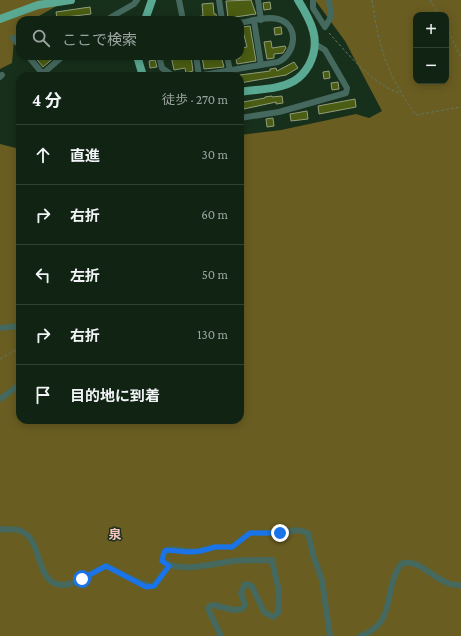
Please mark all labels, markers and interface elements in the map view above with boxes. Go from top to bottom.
map controls [413,12,449,84]
button: + [413,12,449,48]
search box [16,16,244,60]
icon: search [30,27,52,49]
text: ここで検索 [62,32,137,48]
button: − [413,48,449,84]
text: 4 分 [32,91,61,110]
text: 徒歩 · 270 m [162,92,228,107]
icon: ahead [32,144,54,166]
text: 30 m [202,147,228,162]
text: 直進 [70,148,100,164]
icon: right [32,204,54,226]
text: 60 m [201,207,228,222]
text: 右折 [70,208,100,224]
icon: left [32,264,54,286]
text: 50 m [202,267,228,282]
text: 左折 [70,268,100,284]
icon: right [32,324,54,346]
text: 130 m [197,327,228,342]
text: 右折 [70,328,100,344]
icon: arrive [32,384,54,406]
text: 目的地に到着 [70,388,160,404]
route end [271,524,289,542]
district label: 泉 [108,527,122,542]
route start [73,570,91,588]

